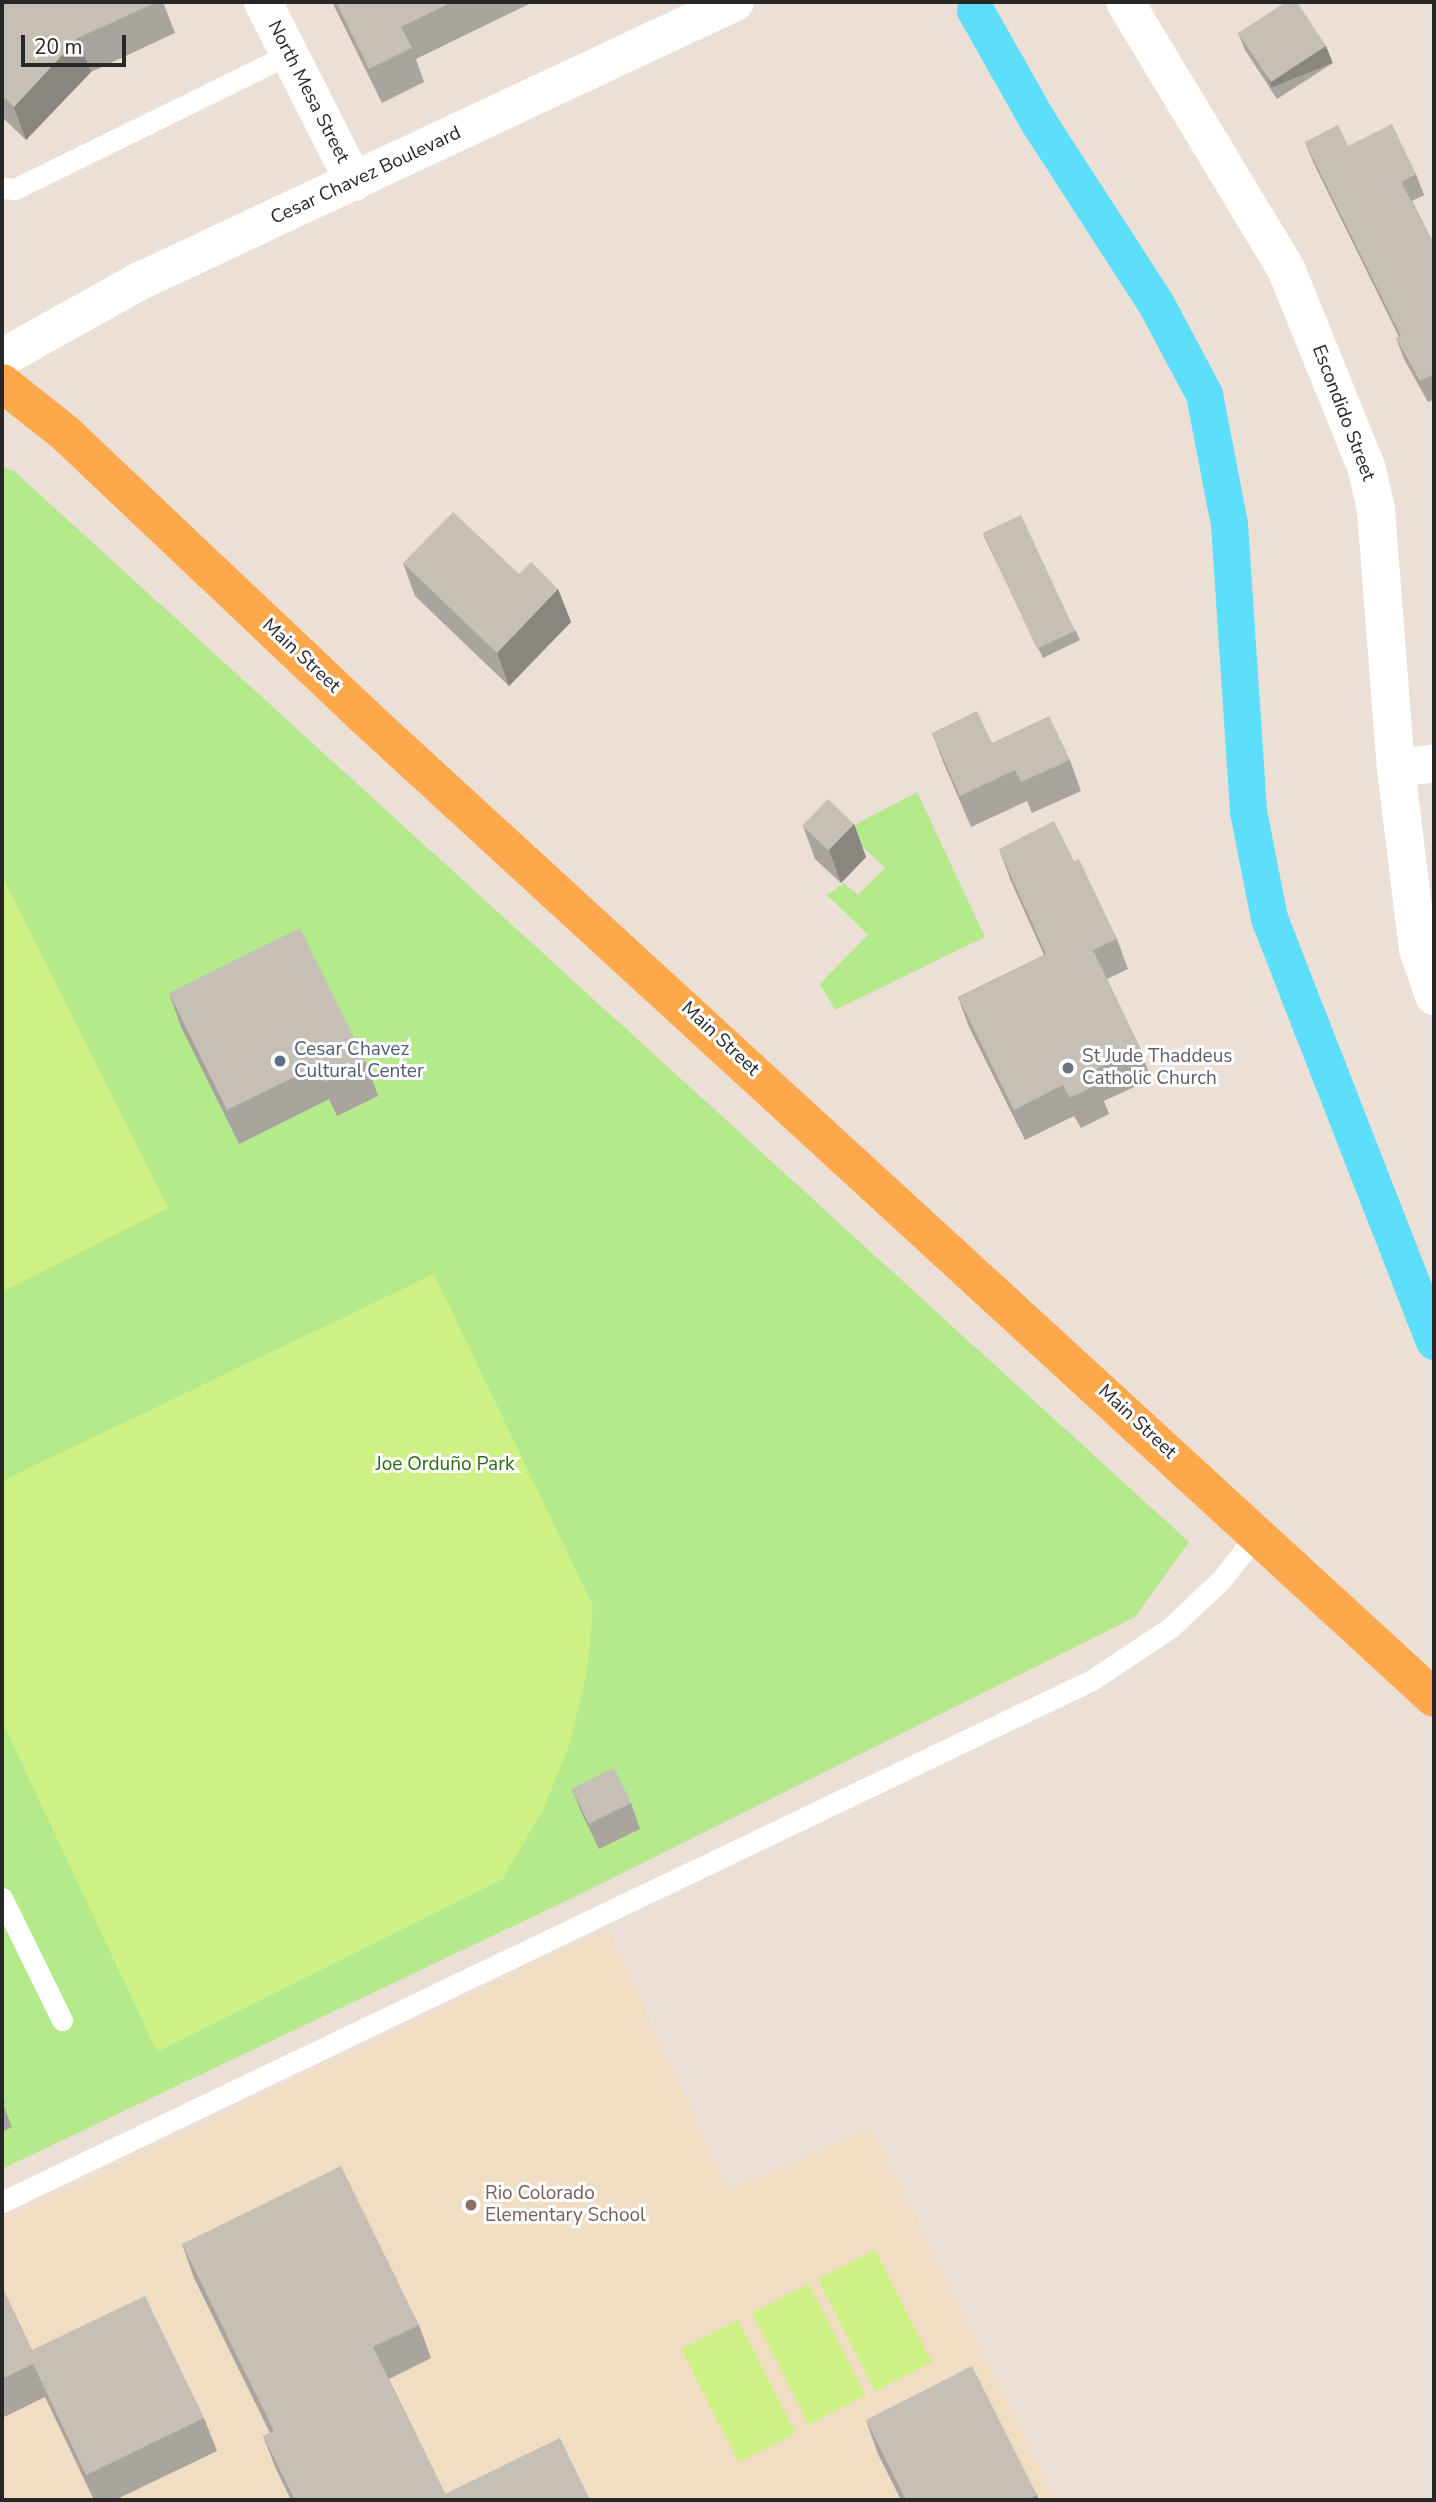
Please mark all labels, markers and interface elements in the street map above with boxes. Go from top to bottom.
street label: North Mesa Street [262,17,354,167]
scale bar [24,21,130,65]
text: 20 m [34,33,83,61]
street label: Cesar Chavez Boulevard [267,122,465,230]
street label: Escondido Street [1307,342,1379,484]
street label: Main Street [257,614,345,698]
street label: Main Street [676,997,764,1081]
place label: Cesar Chavez Cultural Center [294,1039,424,1083]
place label: St Jude Thaddeus Catholic Church [1082,1046,1232,1090]
marker: Cesar Chavez Cultural Center [272,1053,288,1069]
marker: St Jude Thaddeus Catholic Church [1060,1060,1076,1076]
street label: Main Street [1093,1380,1181,1464]
park label: Joe Orduño Park [376,1454,514,1476]
place label: Rio Colorado Elementary School [485,2183,646,2227]
marker: Rio Colorado Elementary School [463,2197,479,2213]

